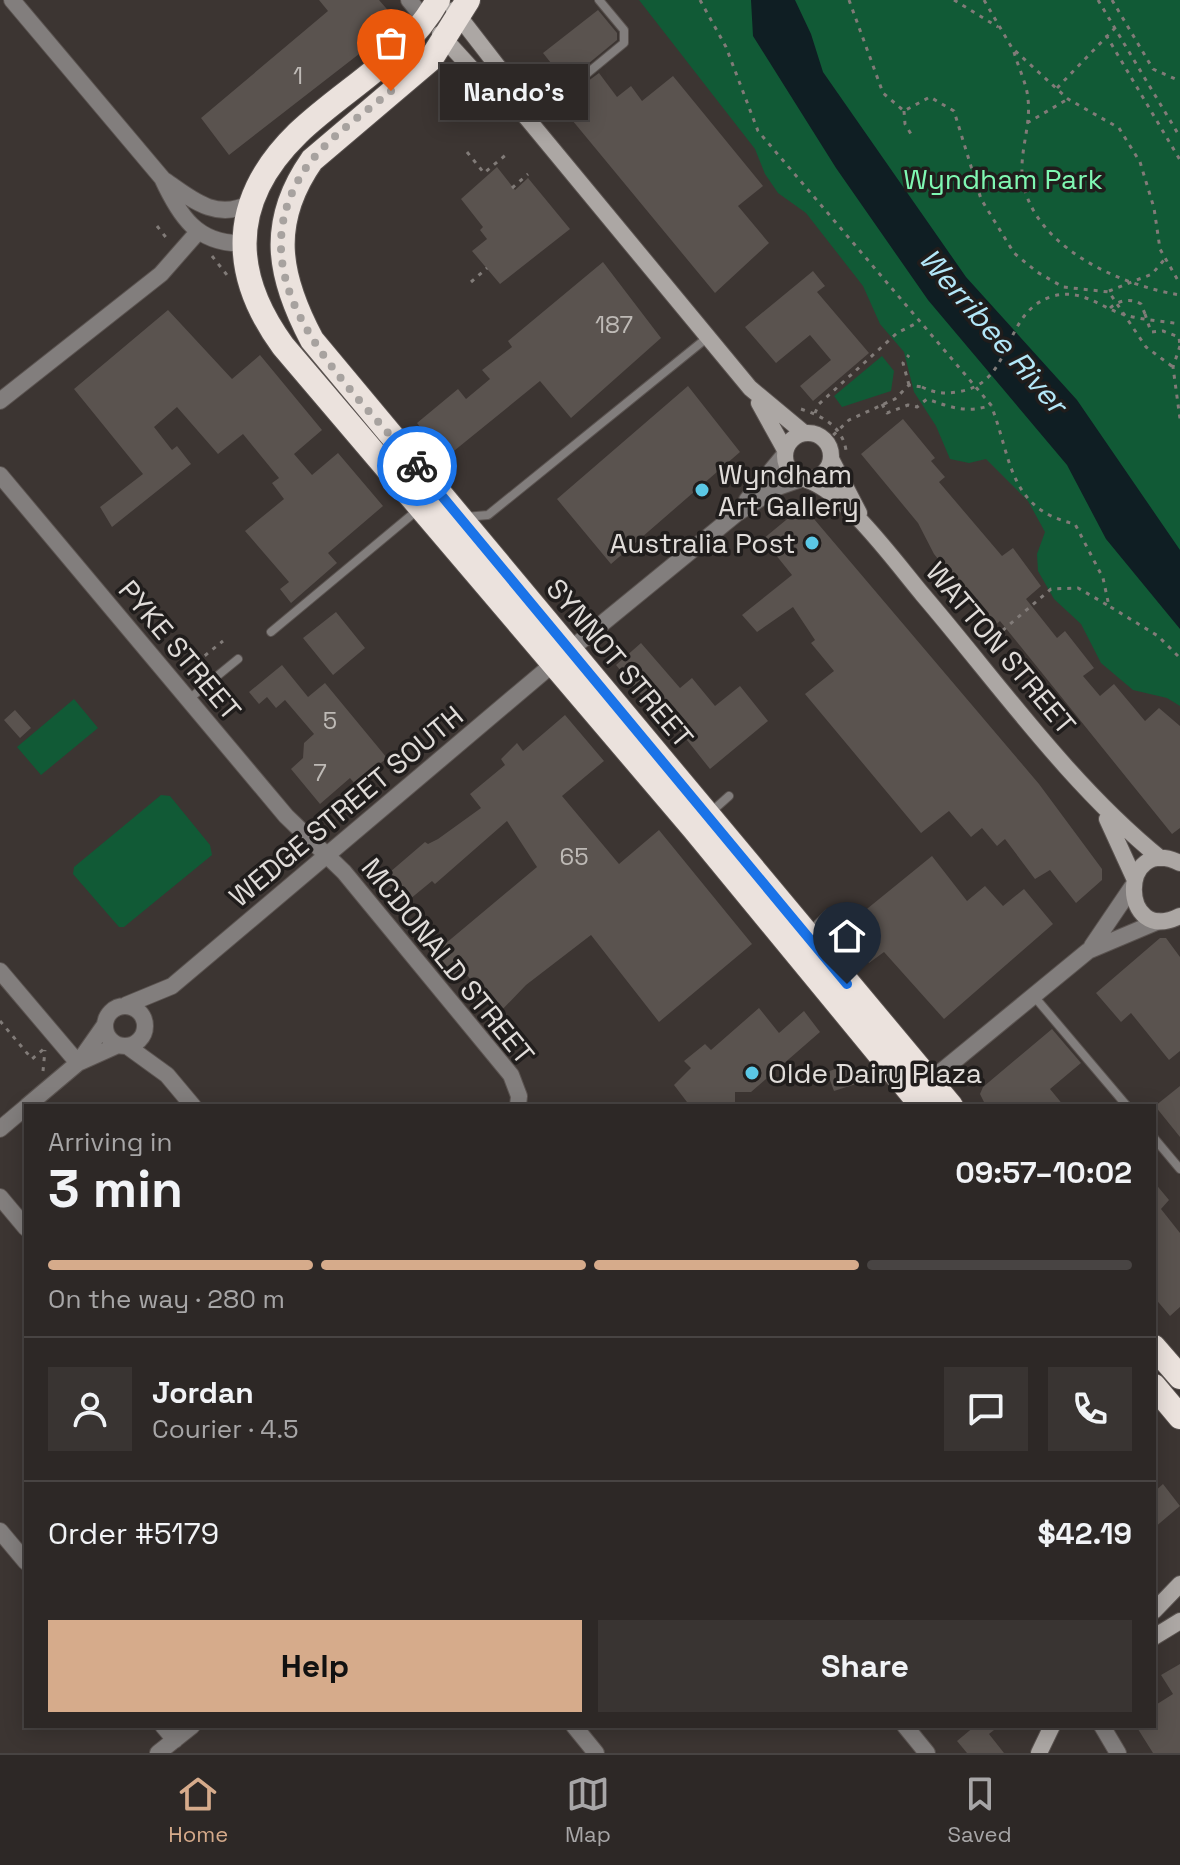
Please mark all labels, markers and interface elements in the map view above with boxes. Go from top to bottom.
pin [357,9,425,91]
icon: bag [369,21,413,65]
house number: 1 [293,60,303,91]
callout: Nando's [439,63,587,119]
text: Nando's [463,75,565,109]
park label: Wyndham Park [903,161,1103,197]
water label: Werribee River [911,240,1078,424]
house number: 187 [595,309,633,340]
courier [377,426,457,506]
icon: bike [395,444,439,488]
place label: Wyndham Art Gallery [718,456,859,524]
marker: Wyndham Art Gallery [693,481,711,499]
place label: Australia Post [610,525,796,561]
marker: Australia Post [803,534,821,552]
street label: WATTON STREET [918,554,1084,742]
street label: SYNNOT STREET [539,571,701,755]
street label: PYKE STREET [111,572,249,728]
street label: WEDGE STREET SOUTH [222,698,470,914]
house number: 5 [323,705,337,736]
house number: 7 [313,757,327,788]
house number: 65 [559,841,589,872]
street label: MCDONALD STREET [354,851,542,1071]
pin [813,902,881,984]
icon: home [825,914,869,958]
place label: Olde Dairy Plaza [768,1055,982,1091]
marker: Olde Dairy Plaza [743,1064,761,1082]
text: Arriving in [48,1125,172,1159]
text: 09:57–10:02 [955,1153,1132,1192]
text: 3 min [48,1156,183,1222]
text: On the way · 280 m [48,1282,285,1316]
button: person [48,1367,132,1451]
button: chat [944,1367,1028,1451]
button: phone [1048,1367,1132,1451]
text: Jordan [152,1373,254,1412]
text: Courier · 4.5 [152,1412,299,1446]
text: Order #5179 [48,1514,219,1553]
text: $42.19 [1037,1514,1132,1553]
button: Help [48,1620,582,1712]
button: Share [598,1620,1132,1712]
tab: Home [168,1772,228,1848]
tab: Map [565,1772,611,1848]
tab: Saved [947,1772,1012,1848]

